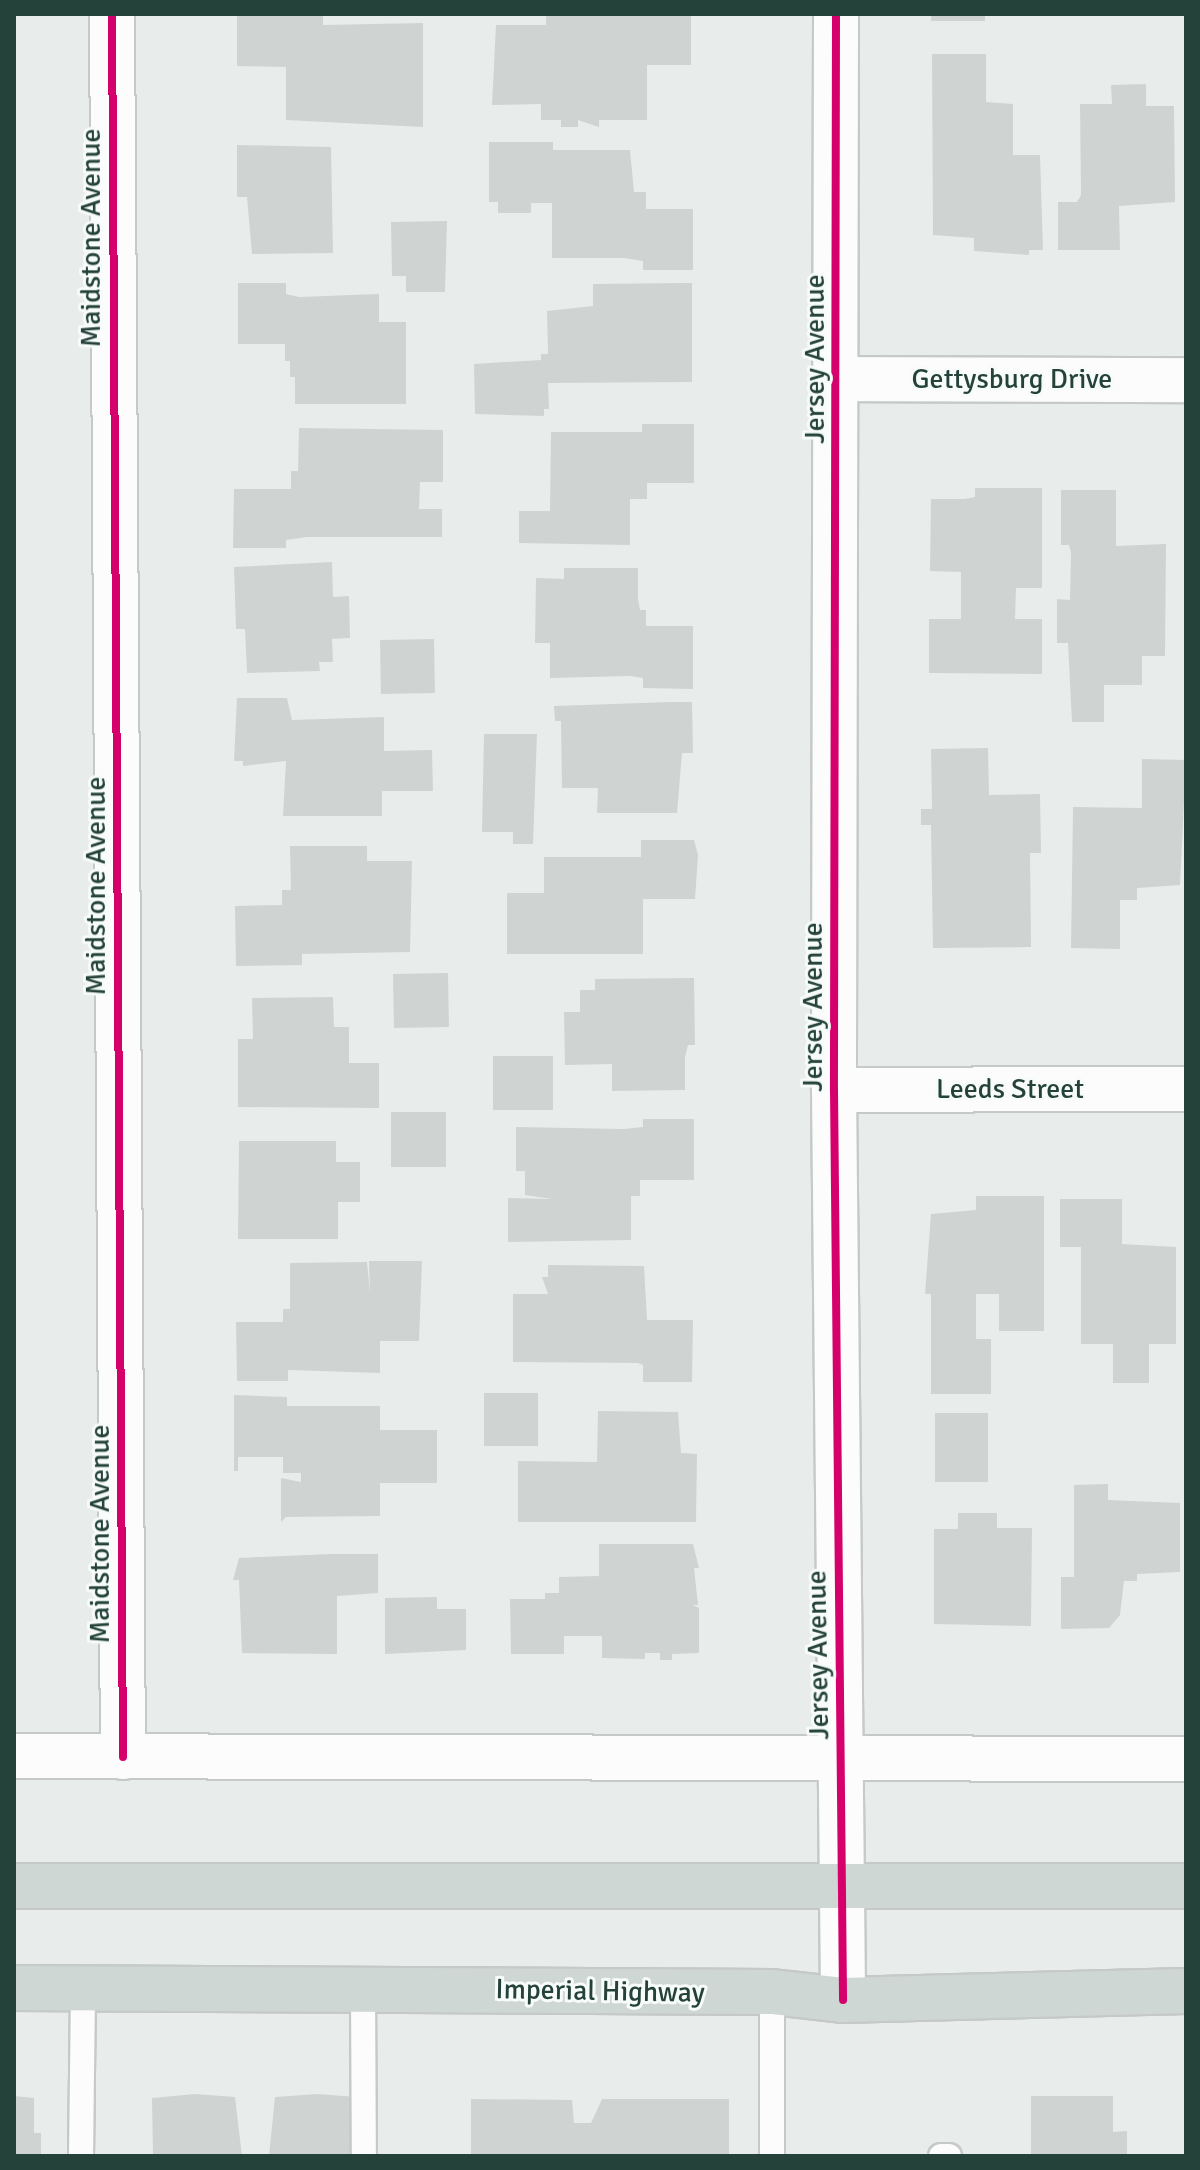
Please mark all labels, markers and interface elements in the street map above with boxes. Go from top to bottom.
street label: Maidstone Avenue [74,129,108,347]
street label: Jersey Avenue [798,274,832,444]
street label: Gettysburg Drive [912,362,1112,396]
street label: Maidstone Avenue [79,777,113,995]
street label: Jersey Avenue [796,922,830,1092]
street label: Leeds Street [936,1072,1084,1106]
street label: Maidstone Avenue [83,1425,117,1643]
street label: Jersey Avenue [800,1570,836,1740]
street label: Imperial Highway [495,1972,705,2010]

